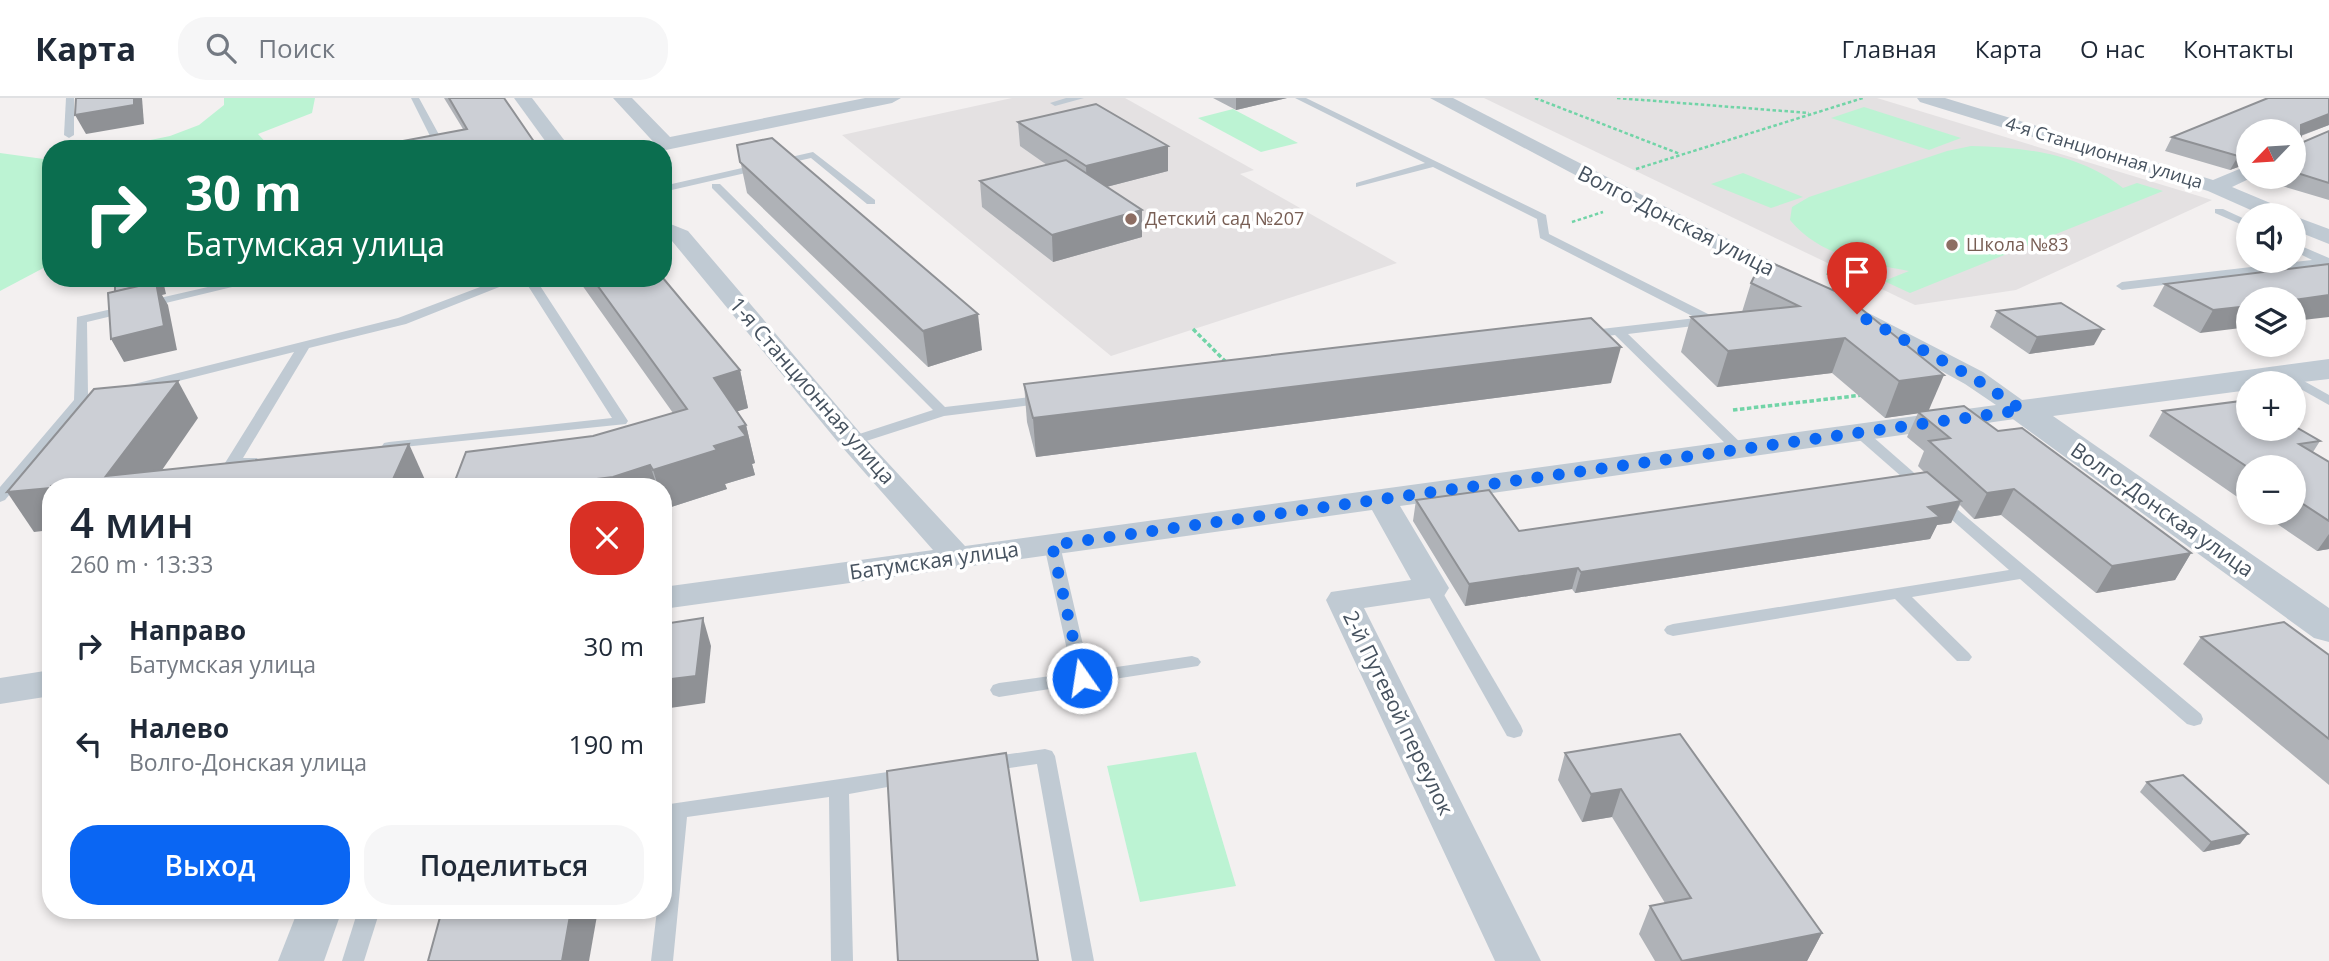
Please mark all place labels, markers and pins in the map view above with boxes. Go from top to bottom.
place label: Детский сад №207 [1145,206,1304,230]
marker: Детский сад №207 [1123,211,1139,227]
place label: Школа №83 [1966,232,2069,256]
marker: Школа №83 [1944,237,1960,253]
pin [1827,242,1887,314]

